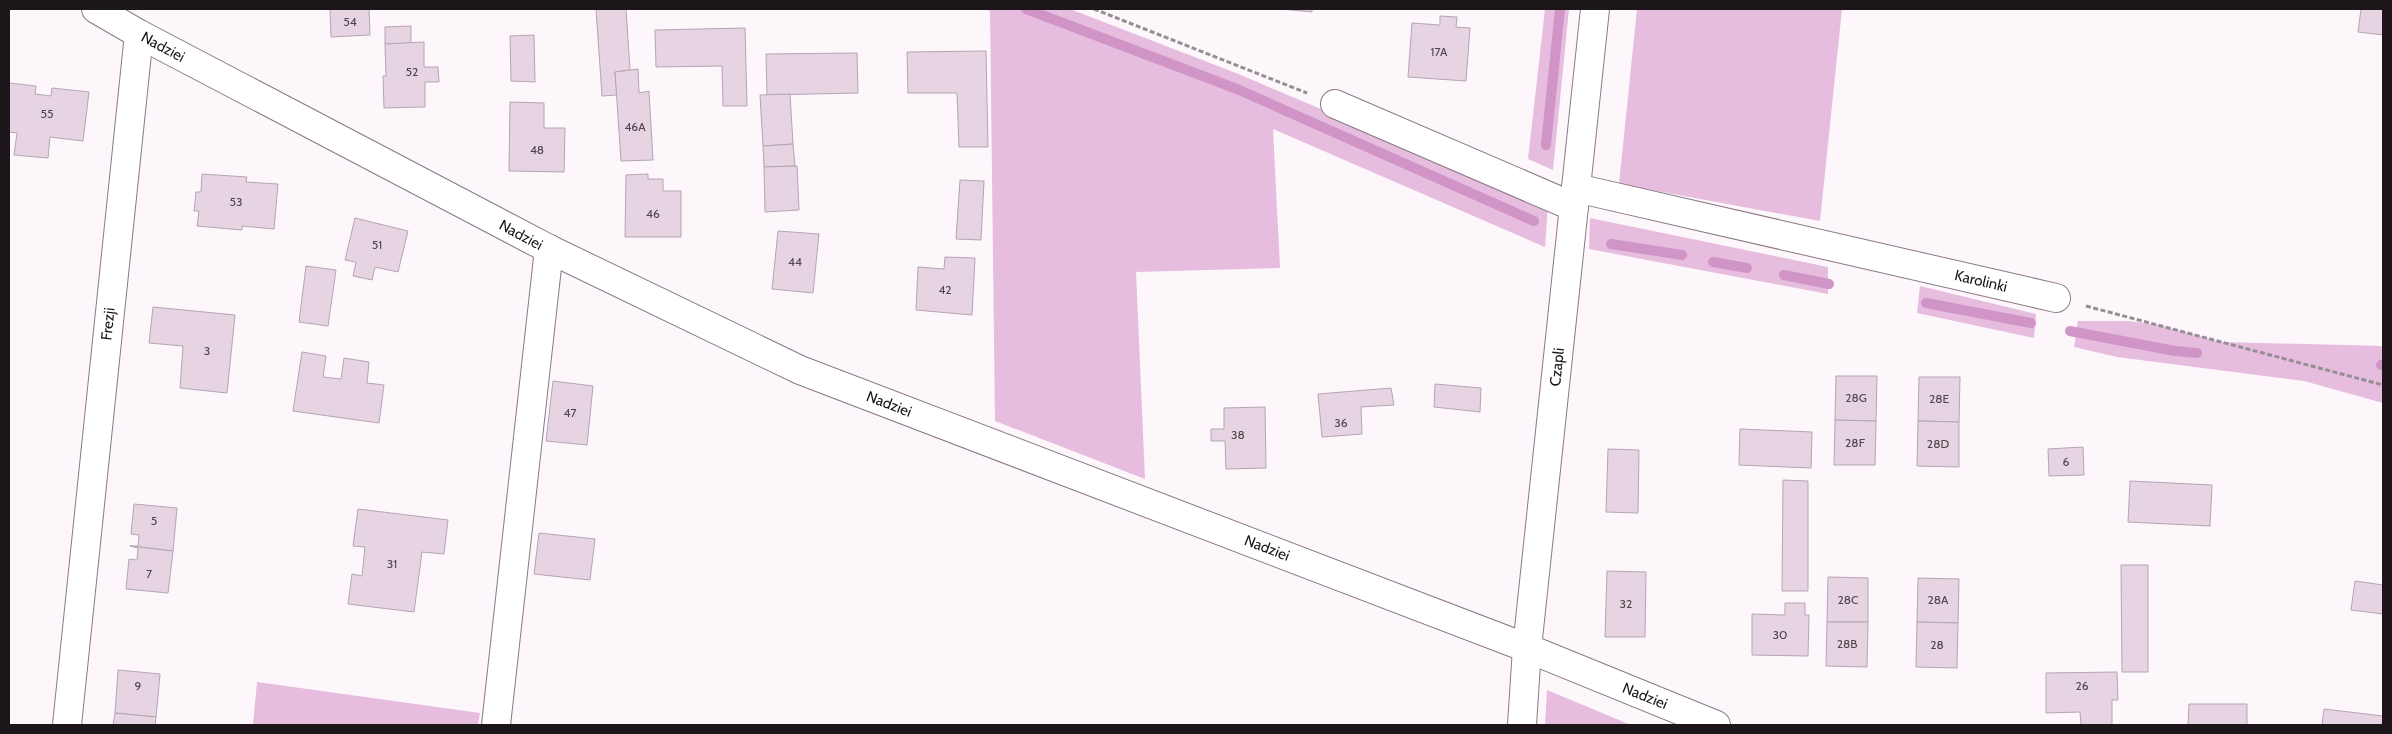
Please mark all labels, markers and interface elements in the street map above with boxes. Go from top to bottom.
house number: 54 [343,14,357,29]
street label: Nadziei [138,28,188,66]
house number: 17A [1431,44,1448,59]
house number: 52 [406,64,418,79]
house number: 55 [41,106,53,121]
house number: 46A [624,119,646,134]
house number: 48 [530,142,544,157]
house number: 53 [230,194,242,209]
house number: 46 [646,206,660,221]
street label: Nadziei [496,216,546,254]
house number: 51 [372,237,382,252]
house number: 44 [788,254,802,269]
street label: Karolinki [1953,266,2009,296]
house number: 42 [938,282,952,297]
street label: Frezji [97,307,119,341]
house number: 3 [204,343,210,358]
street label: Czapli [1546,347,1568,387]
street label: Nadziei [864,387,914,421]
house number: 28G [1845,390,1867,405]
house number: 28E [1929,391,1949,406]
house number: 47 [564,405,576,420]
house number: 36 [1334,415,1348,430]
house number: 38 [1231,427,1245,442]
house number: 28F [1845,435,1866,450]
house number: 28D [1927,436,1949,451]
house number: 6 [2063,454,2070,469]
house number: 5 [151,513,157,528]
street label: Nadziei [1242,531,1292,565]
house number: 31 [387,556,397,571]
house number: 7 [146,566,152,581]
house number: 28C [1838,592,1858,607]
house number: 28A [1928,592,1949,607]
house number: 32 [1620,596,1632,611]
house number: 30 [1773,627,1787,642]
house number: 28B [1837,636,1857,651]
house number: 28 [1930,637,1944,652]
house number: 9 [135,678,142,693]
house number: 26 [2075,678,2089,693]
street label: Nadziei [1620,679,1670,713]

